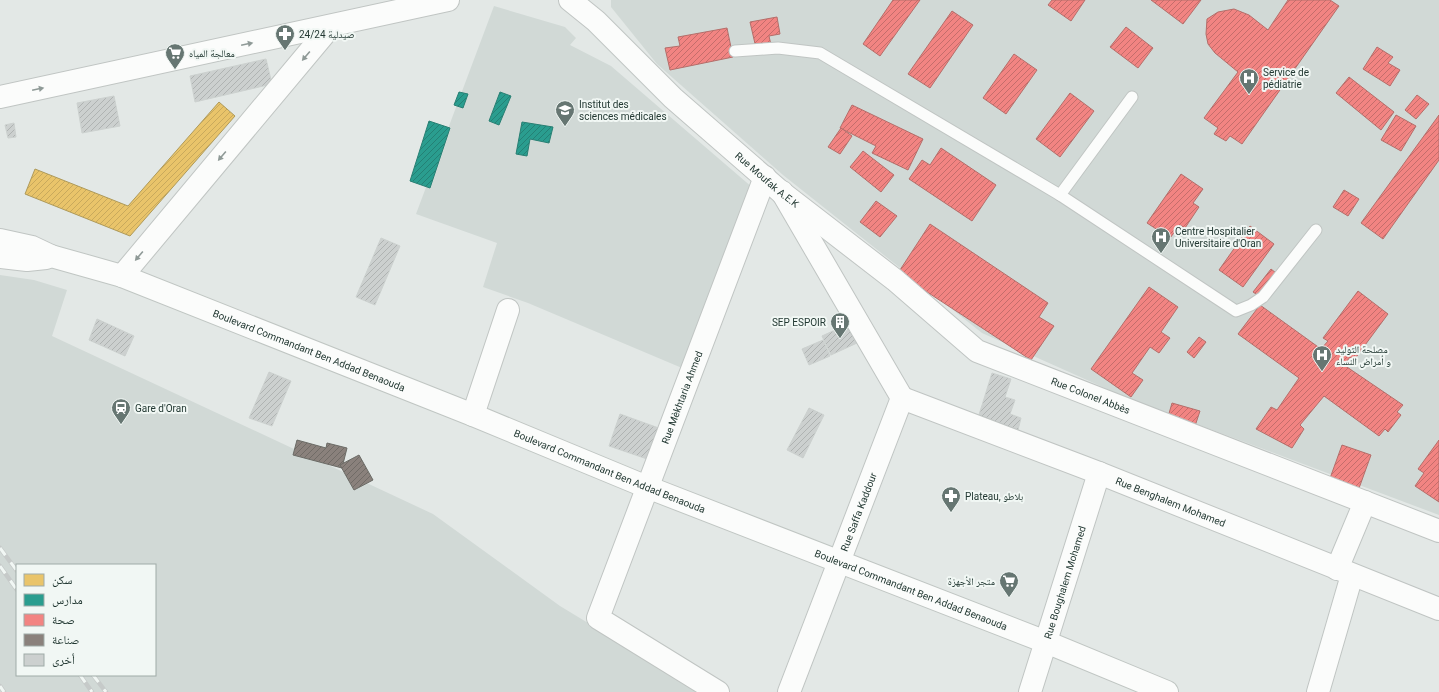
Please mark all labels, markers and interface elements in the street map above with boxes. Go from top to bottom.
pharmacy icon: صيدلية 24/24 [274,23,296,51]
place label: صيدلية 24/24 [299,29,355,40]
one-way arrow [241,40,254,46]
supermarket icon: معالجة المياه [164,42,186,70]
place label: معالجة المياه [189,48,235,59]
one-way arrow [301,51,310,61]
hospital icon: Service de pédiatrie [1238,67,1260,95]
place label: Service de pédiatrie [1263,67,1309,90]
one-way arrow [32,85,44,91]
school or university icon: Institut des sciences médicales [554,99,576,127]
place label: Institut des sciences médicales [579,99,667,122]
one-way arrow [218,150,227,161]
street label: Rue Moufak A.E.K [733,150,802,210]
hospital icon: Centre Hospitalier Universitaire d'Oran [1150,226,1172,254]
place label: Centre Hospitalier Universitaire d'Oran [1175,226,1261,249]
one-way arrow [134,250,143,261]
street label: Boulevard Commandant Ben Addad Benaouda [211,307,407,393]
building icon: SEP ESPOIR [829,311,851,339]
place label: SEP ESPOIR [772,317,826,328]
hospital icon: مصلحة التوليد و أمراض النساء [1311,344,1333,372]
place label: مصلحة التوليد و أمراض النساء [1336,344,1391,368]
street label: Rue Mèkhtaria Ahmed [659,349,704,445]
street label: Rue Colonel Abbès [1050,375,1132,416]
station icon: Gare d'Oran [110,397,132,425]
place label: Gare d'Oran [135,403,187,414]
street label: Boulevard Commandant Ben Addad Benaouda [512,427,707,515]
street label: Rue Saffa Kaddour [838,470,879,553]
street label: Rue Benghalem Mohamed [1114,475,1227,529]
pharmacy icon: Plateau, بلاطو [940,485,962,513]
place label: Plateau, بلاطو [965,491,1024,502]
street label: Rue Boughalem Mohamed [1042,525,1087,640]
street label: Boulevard Commandant Ben Addad Benaouda [813,547,1009,632]
legend [16,564,156,676]
supermarket icon: متجر الأجهزة [998,570,1020,598]
text: سكن [52,573,73,587]
place label: متجر الأجهزة [948,576,995,587]
text: مدارس [52,593,83,607]
text: صحة [52,613,75,627]
text: صناعة [52,633,79,647]
text: أخرى [52,653,75,667]

